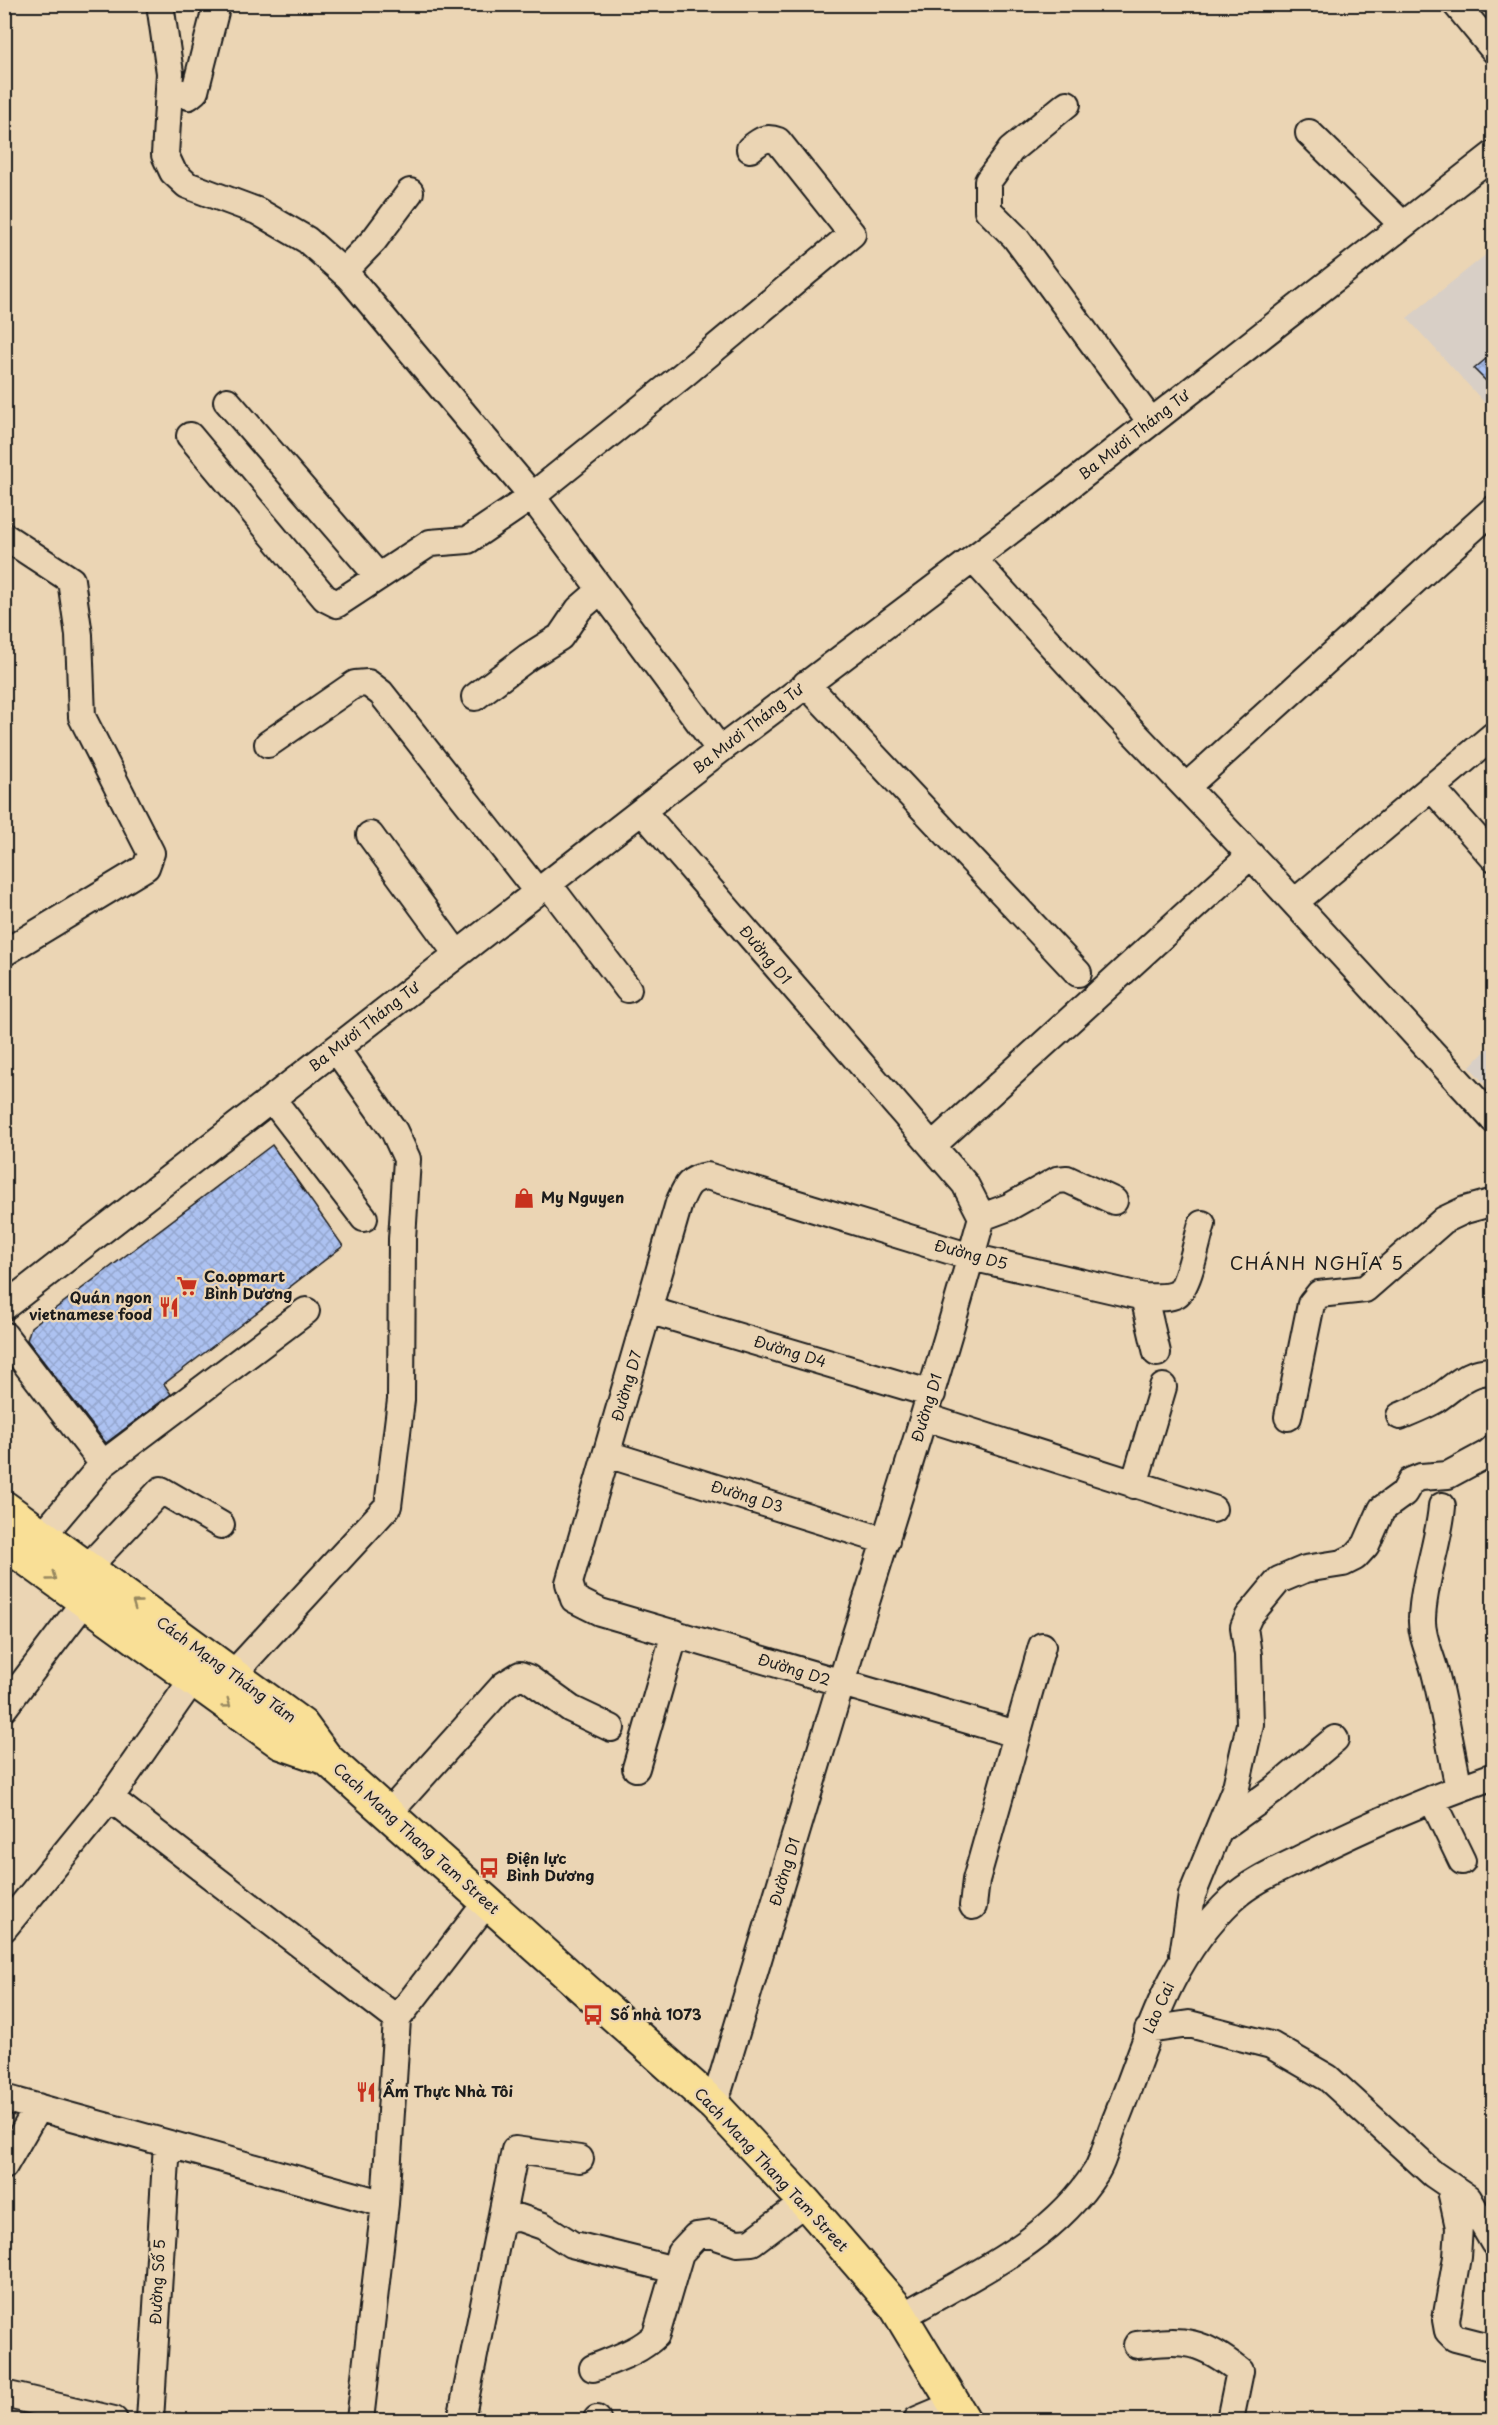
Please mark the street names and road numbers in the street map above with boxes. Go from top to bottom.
street label: Ba Mươi Tháng Tư [1073,382,1195,485]
street label: Ba Mươi Tháng Tư [687,676,809,779]
street label: Đường D1 [735,920,798,989]
street label: Ba Mươi Tháng Tư [303,974,425,1077]
street label: Đường D5 [932,1233,1011,1274]
street label: Đường D4 [751,1329,830,1373]
street label: Đường D7 [604,1347,647,1424]
street label: Đường D1 [904,1370,947,1445]
street label: Đường D3 [708,1474,787,1518]
street label: Cách Mạng Tháng Tám [152,1610,302,1728]
street label: Đường D2 [755,1647,834,1691]
street label: Cach Mang Thang Tam Street [329,1757,505,1919]
street label: Đường D1 [762,1834,805,1909]
street label: Lào Cai [1136,1978,1179,2037]
street label: Cach Mang Thang Tam Street [690,2082,855,2256]
street label: Đường Số 5 [143,2239,170,2325]

